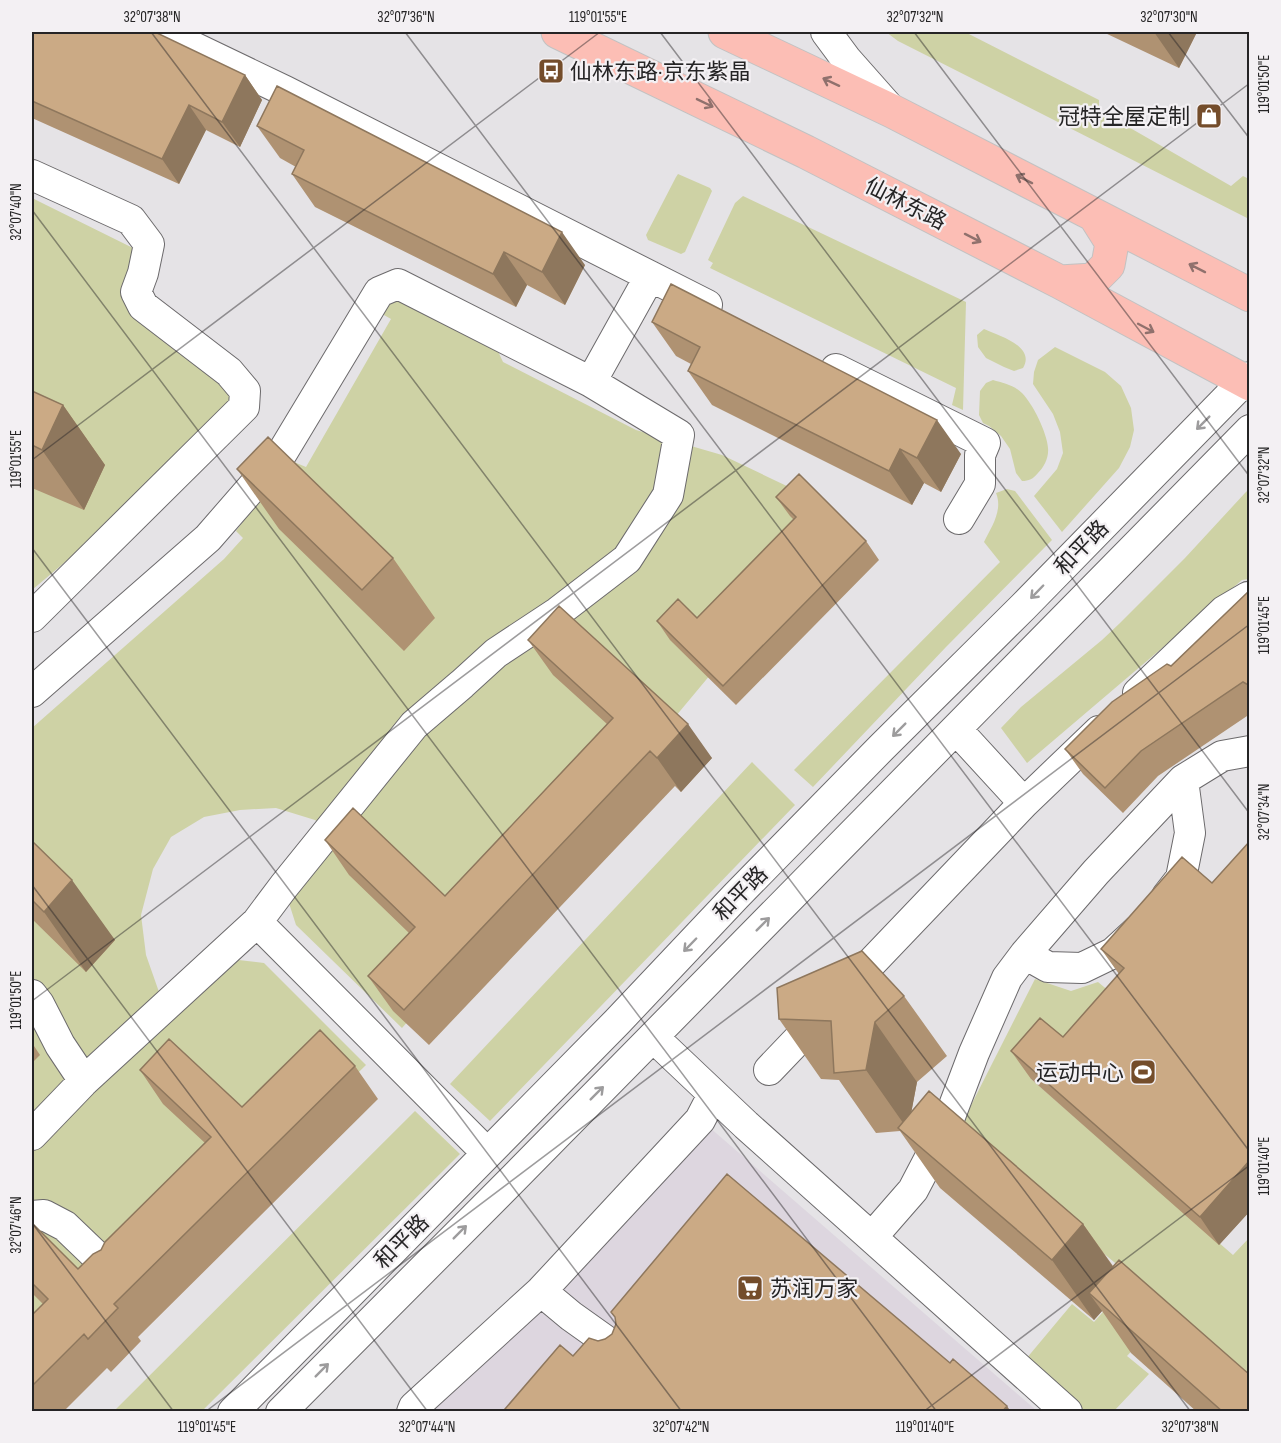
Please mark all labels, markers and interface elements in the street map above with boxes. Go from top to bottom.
text: 32°07'38"N [123,8,181,27]
text: 32°07'36"N [377,8,435,27]
text: 119°01'55"E [569,8,627,27]
text: 32°07'32"N [887,8,943,27]
text: 32°07'30"N [1140,8,1198,27]
text: 119°01'50"E [1255,55,1274,113]
bus stop icon: 仙林东路·京东紫晶 [536,56,566,86]
place label: 仙林东路·京东紫晶 [570,59,750,86]
one-way arrow [822,76,840,88]
one-way arrow [695,97,713,109]
shop icon: 冠特全屋定制 [1194,101,1224,131]
place label: 冠特全屋定制 [1058,104,1190,131]
street label: 仙林东路 [860,172,951,236]
one-way arrow [1015,173,1033,184]
text: 32°07'40"N [7,183,26,241]
one-way arrow [964,232,982,244]
one-way arrow [1189,262,1207,273]
one-way arrow [1136,323,1154,334]
one-way arrow [1195,415,1210,430]
text: 119°01'55"E [7,430,26,488]
text: 32°07'32"N [1255,447,1274,503]
street label: 和平路 [1049,515,1115,581]
one-way arrow [1030,585,1044,600]
text: 119°01'45"E [1255,596,1274,654]
one-way arrow [892,722,906,737]
text: 32°07'34"N [1255,783,1274,841]
street label: 和平路 [708,861,774,927]
one-way arrow [756,917,771,932]
one-way arrow [683,937,697,952]
text: 119°01'50"E [7,971,26,1029]
sports icon: 运动中心 [1128,1057,1158,1087]
place label: 运动中心 [1036,1060,1124,1087]
one-way arrow [590,1086,605,1101]
text: 119°01'40"E [1255,1136,1274,1196]
text: 32°07'46"N [7,1196,26,1254]
street label: 和平路 [369,1209,435,1275]
one-way arrow [453,1225,468,1240]
supermarket icon: 苏润万家 [735,1273,765,1303]
place label: 苏润万家 [770,1276,858,1303]
one-way arrow [315,1363,330,1378]
text: 119°01'45"E [178,1418,236,1437]
text: 32°07'44"N [398,1418,456,1437]
text: 32°07'42"N [653,1418,709,1437]
text: 119°01'40"E [895,1418,955,1437]
text: 32°07'38"N [1161,1418,1219,1437]

